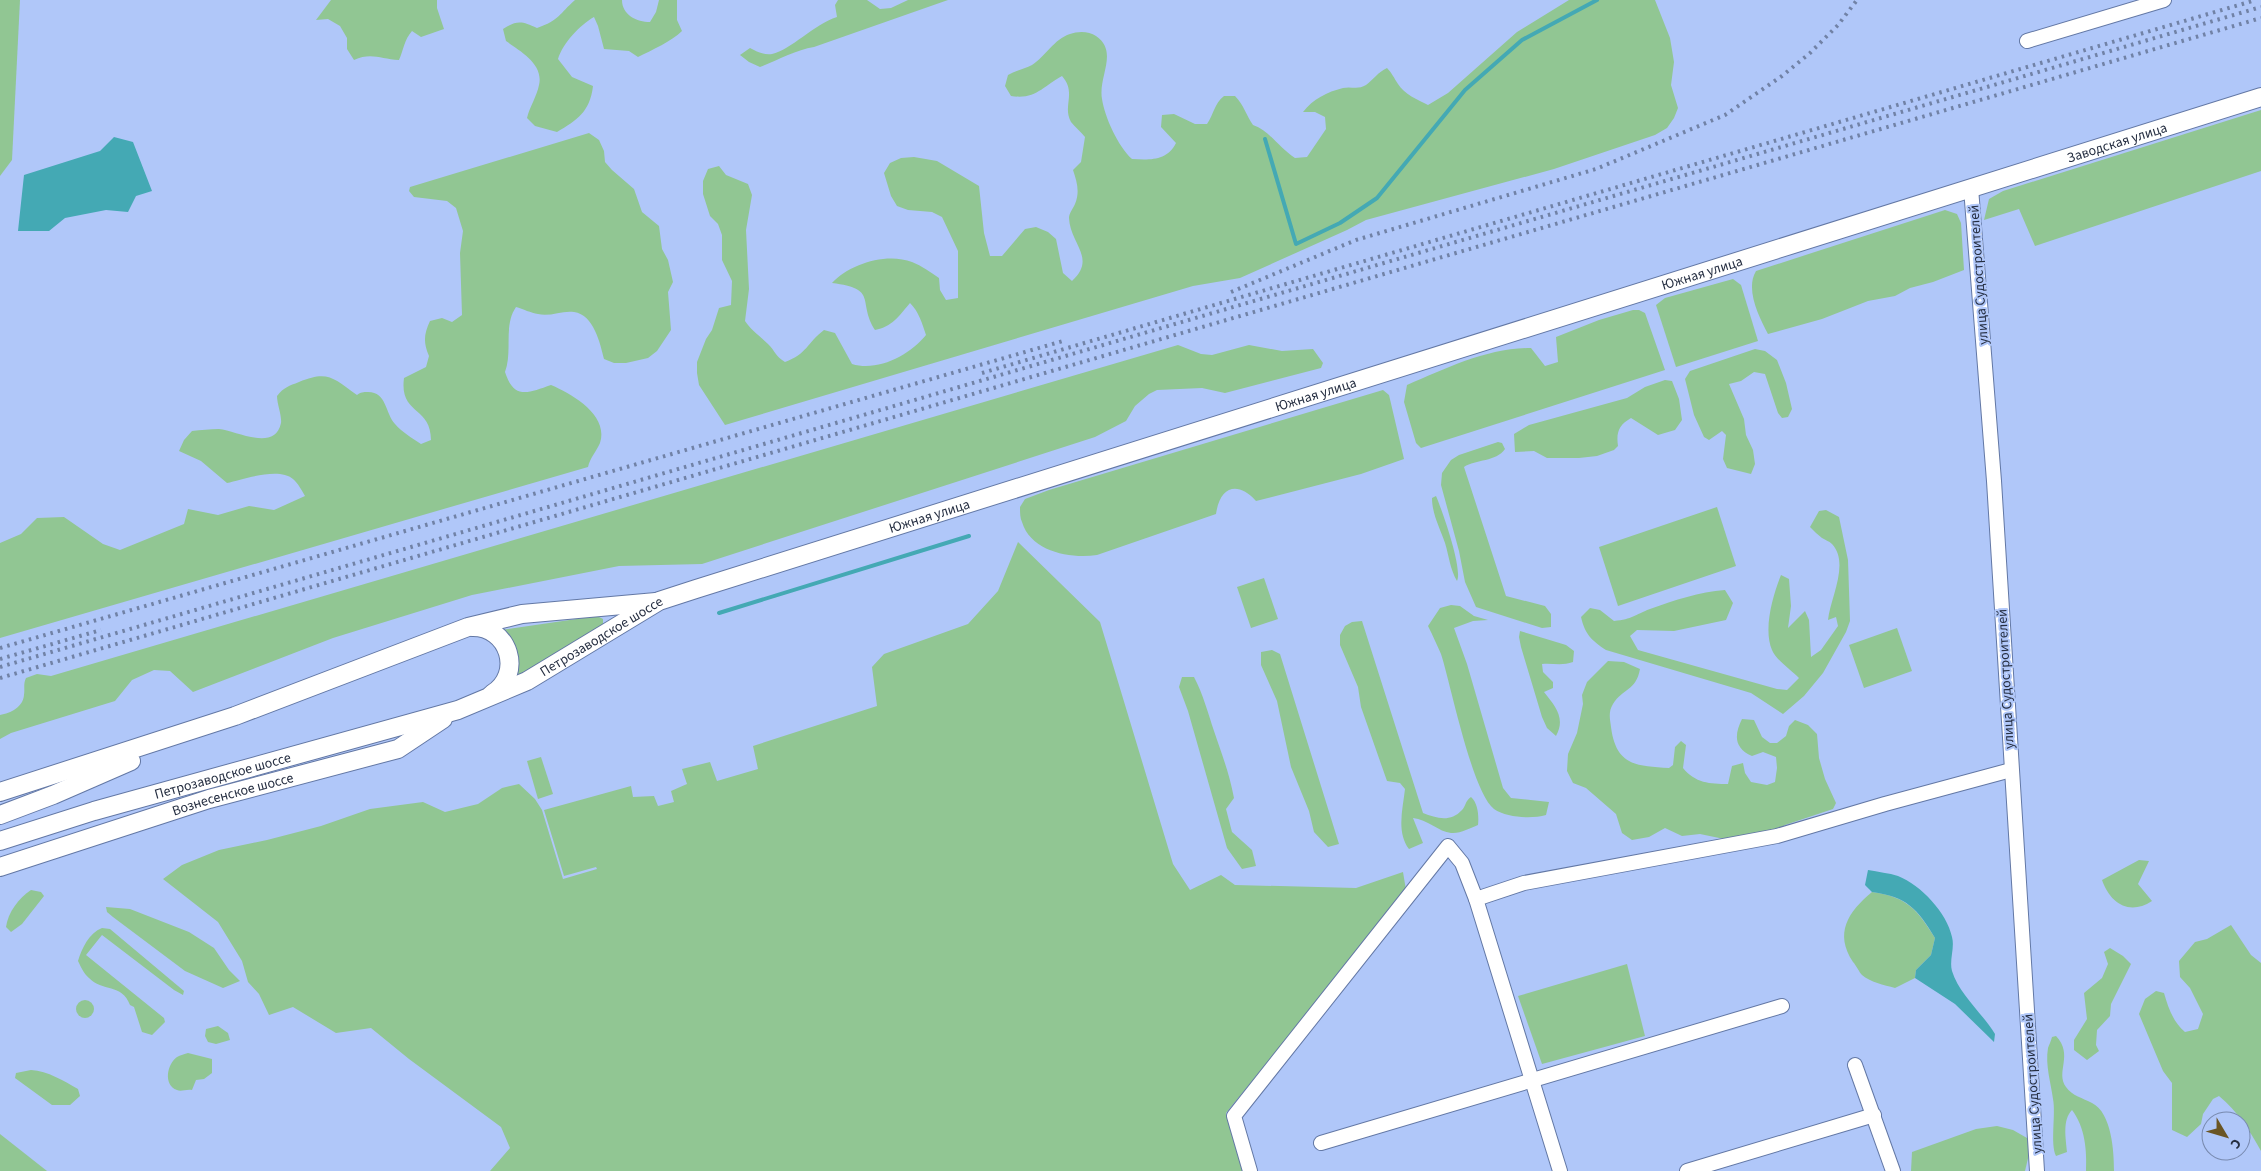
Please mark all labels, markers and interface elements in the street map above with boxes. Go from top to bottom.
street label: Заводская улица [2065,118,2170,168]
street label: улица Судостроителей [1964,204,1994,346]
street label: Южная улица [1659,252,1745,296]
street label: Южная улица [1273,373,1359,417]
street label: Южная улица [886,494,973,539]
street label: Петрозаводское шоссе [536,592,667,682]
street label: улица Судостроителей [1992,608,2020,749]
street label: Петрозаводское шоссе [152,748,293,805]
street label: Вознесенское шоссе [170,768,296,821]
street label: улица Судостроителей [2018,1013,2048,1155]
north arrow [2201,1111,2251,1161]
text: С [2225,1134,2246,1153]

